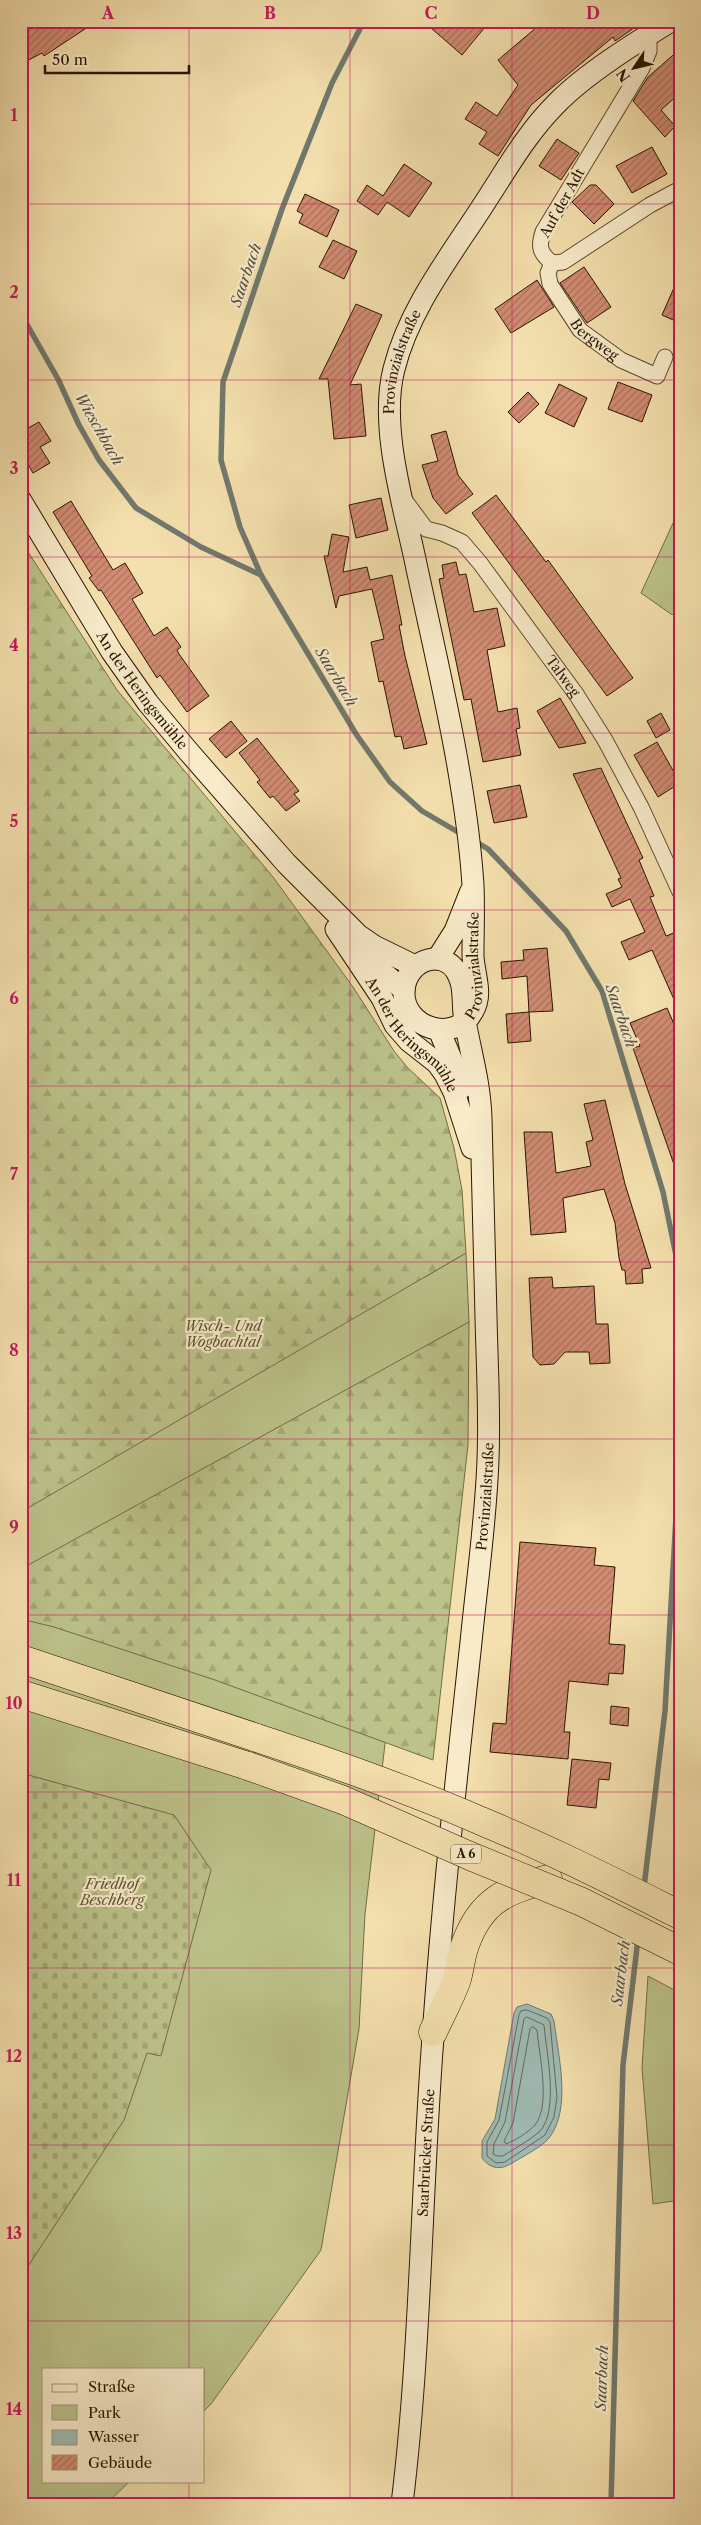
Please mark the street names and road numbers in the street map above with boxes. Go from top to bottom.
street label: Auf der Adt [535,165,588,242]
street label: Provinzialstraße [380,306,425,414]
street label: Bergweg [566,315,623,365]
street label: An der Heringsmühle [92,627,192,753]
street label: Talweg [542,652,584,701]
street label: Provinzialstraße [461,912,487,1023]
street label: An der Heringsmühle [361,973,462,1095]
street label: Provinzialstraße [472,1442,498,1552]
road number: A 6 [451,1845,481,1864]
street label: Saarbrücker Straße [414,2088,438,2217]

